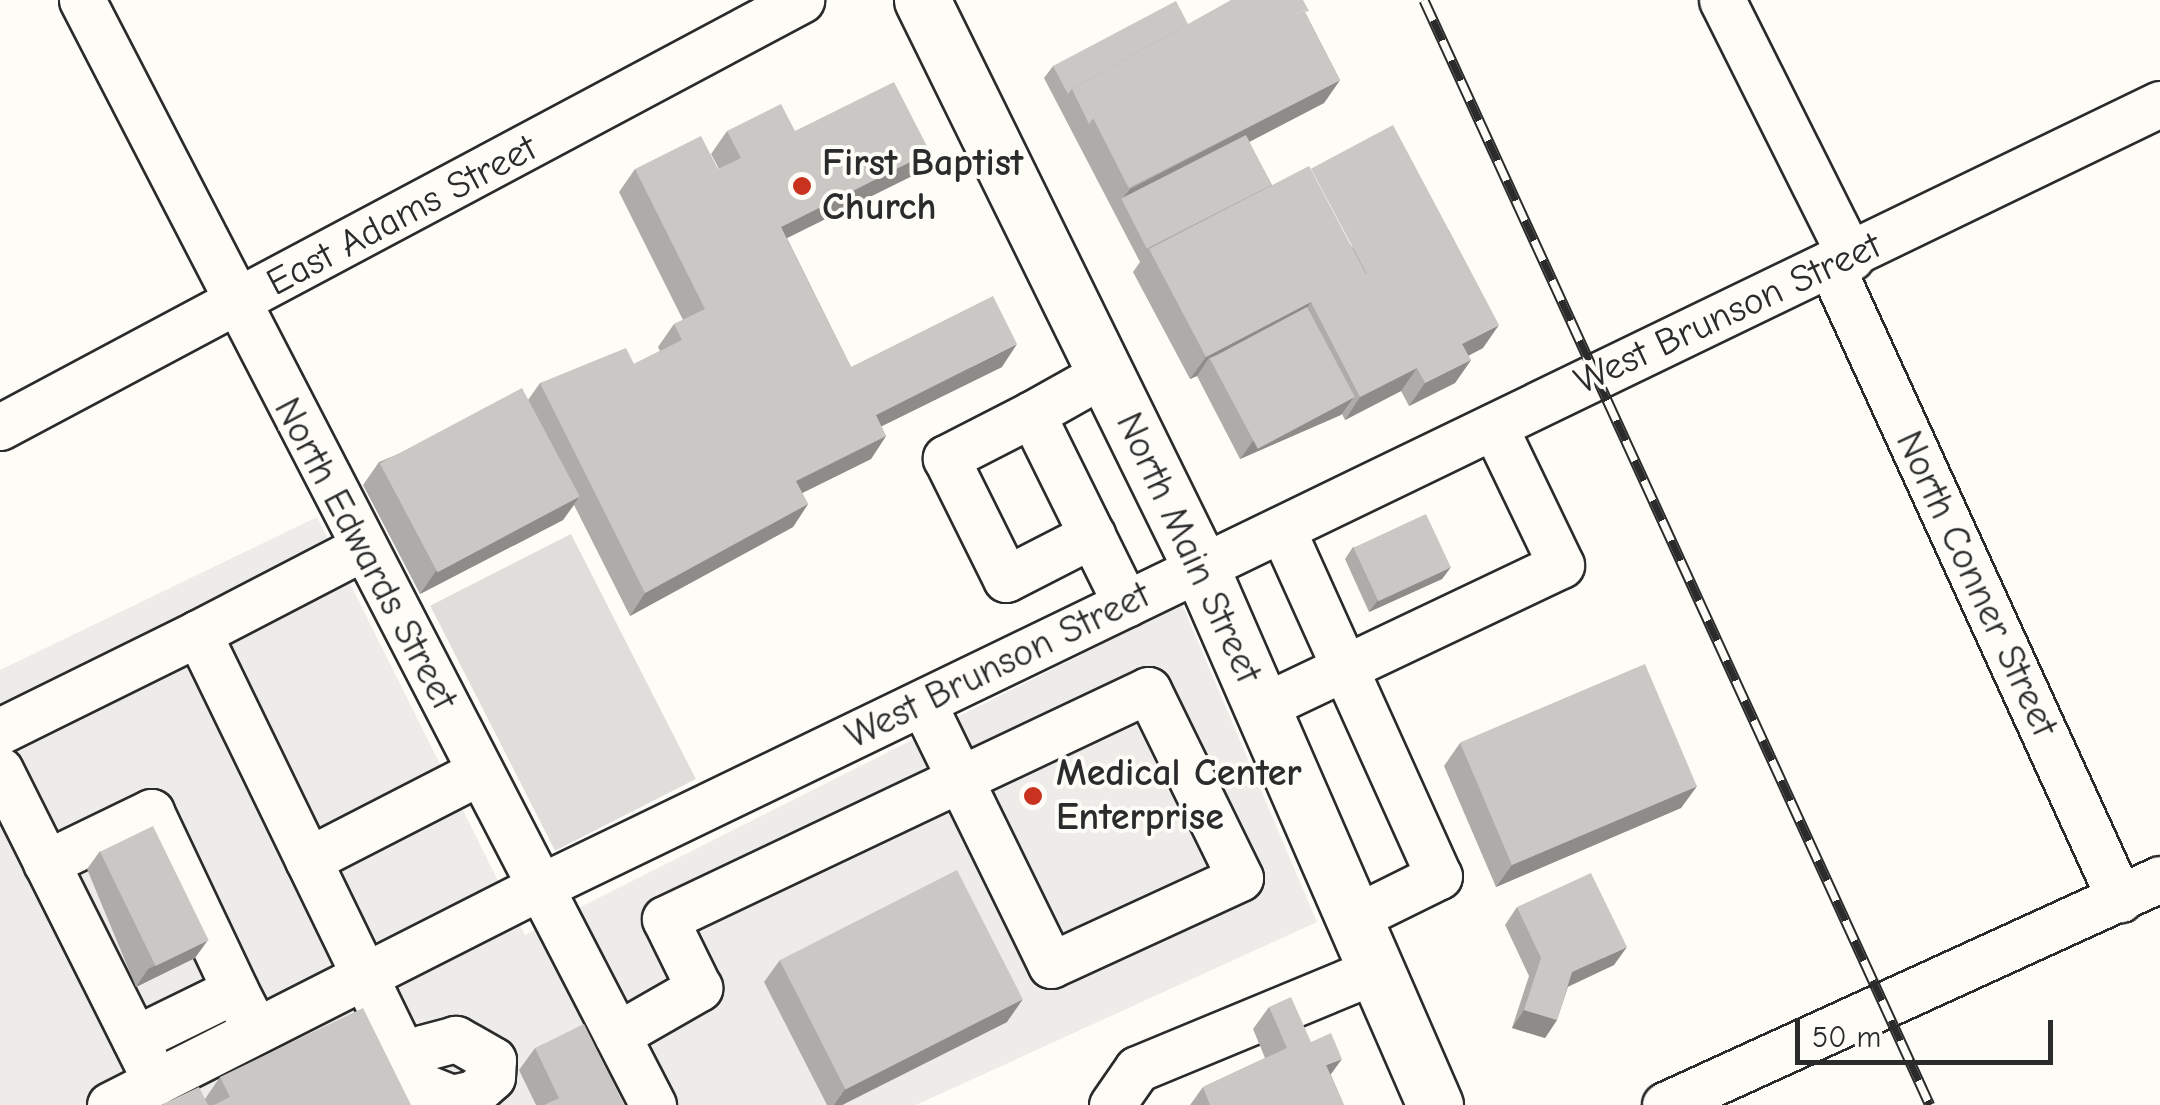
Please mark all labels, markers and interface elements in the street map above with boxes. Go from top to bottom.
street label: East Adams Street [259,126,545,306]
place label: First Baptist Church [822,141,1023,230]
marker: First Baptist Church [791,175,813,197]
street label: West Brunson Street [1568,223,1888,405]
street label: North Edwards Street [264,390,466,718]
street label: North Main Street [1105,406,1271,690]
street label: North Conner Street [1885,424,2067,744]
street label: West Brunson Street [839,573,1157,759]
place label: Medical Center Enterprise [1056,751,1302,841]
marker: Medical Center Enterprise [1020,783,1046,809]
scale bar [1800,1000,2058,1062]
text: 50 m [1812,1020,1881,1055]

